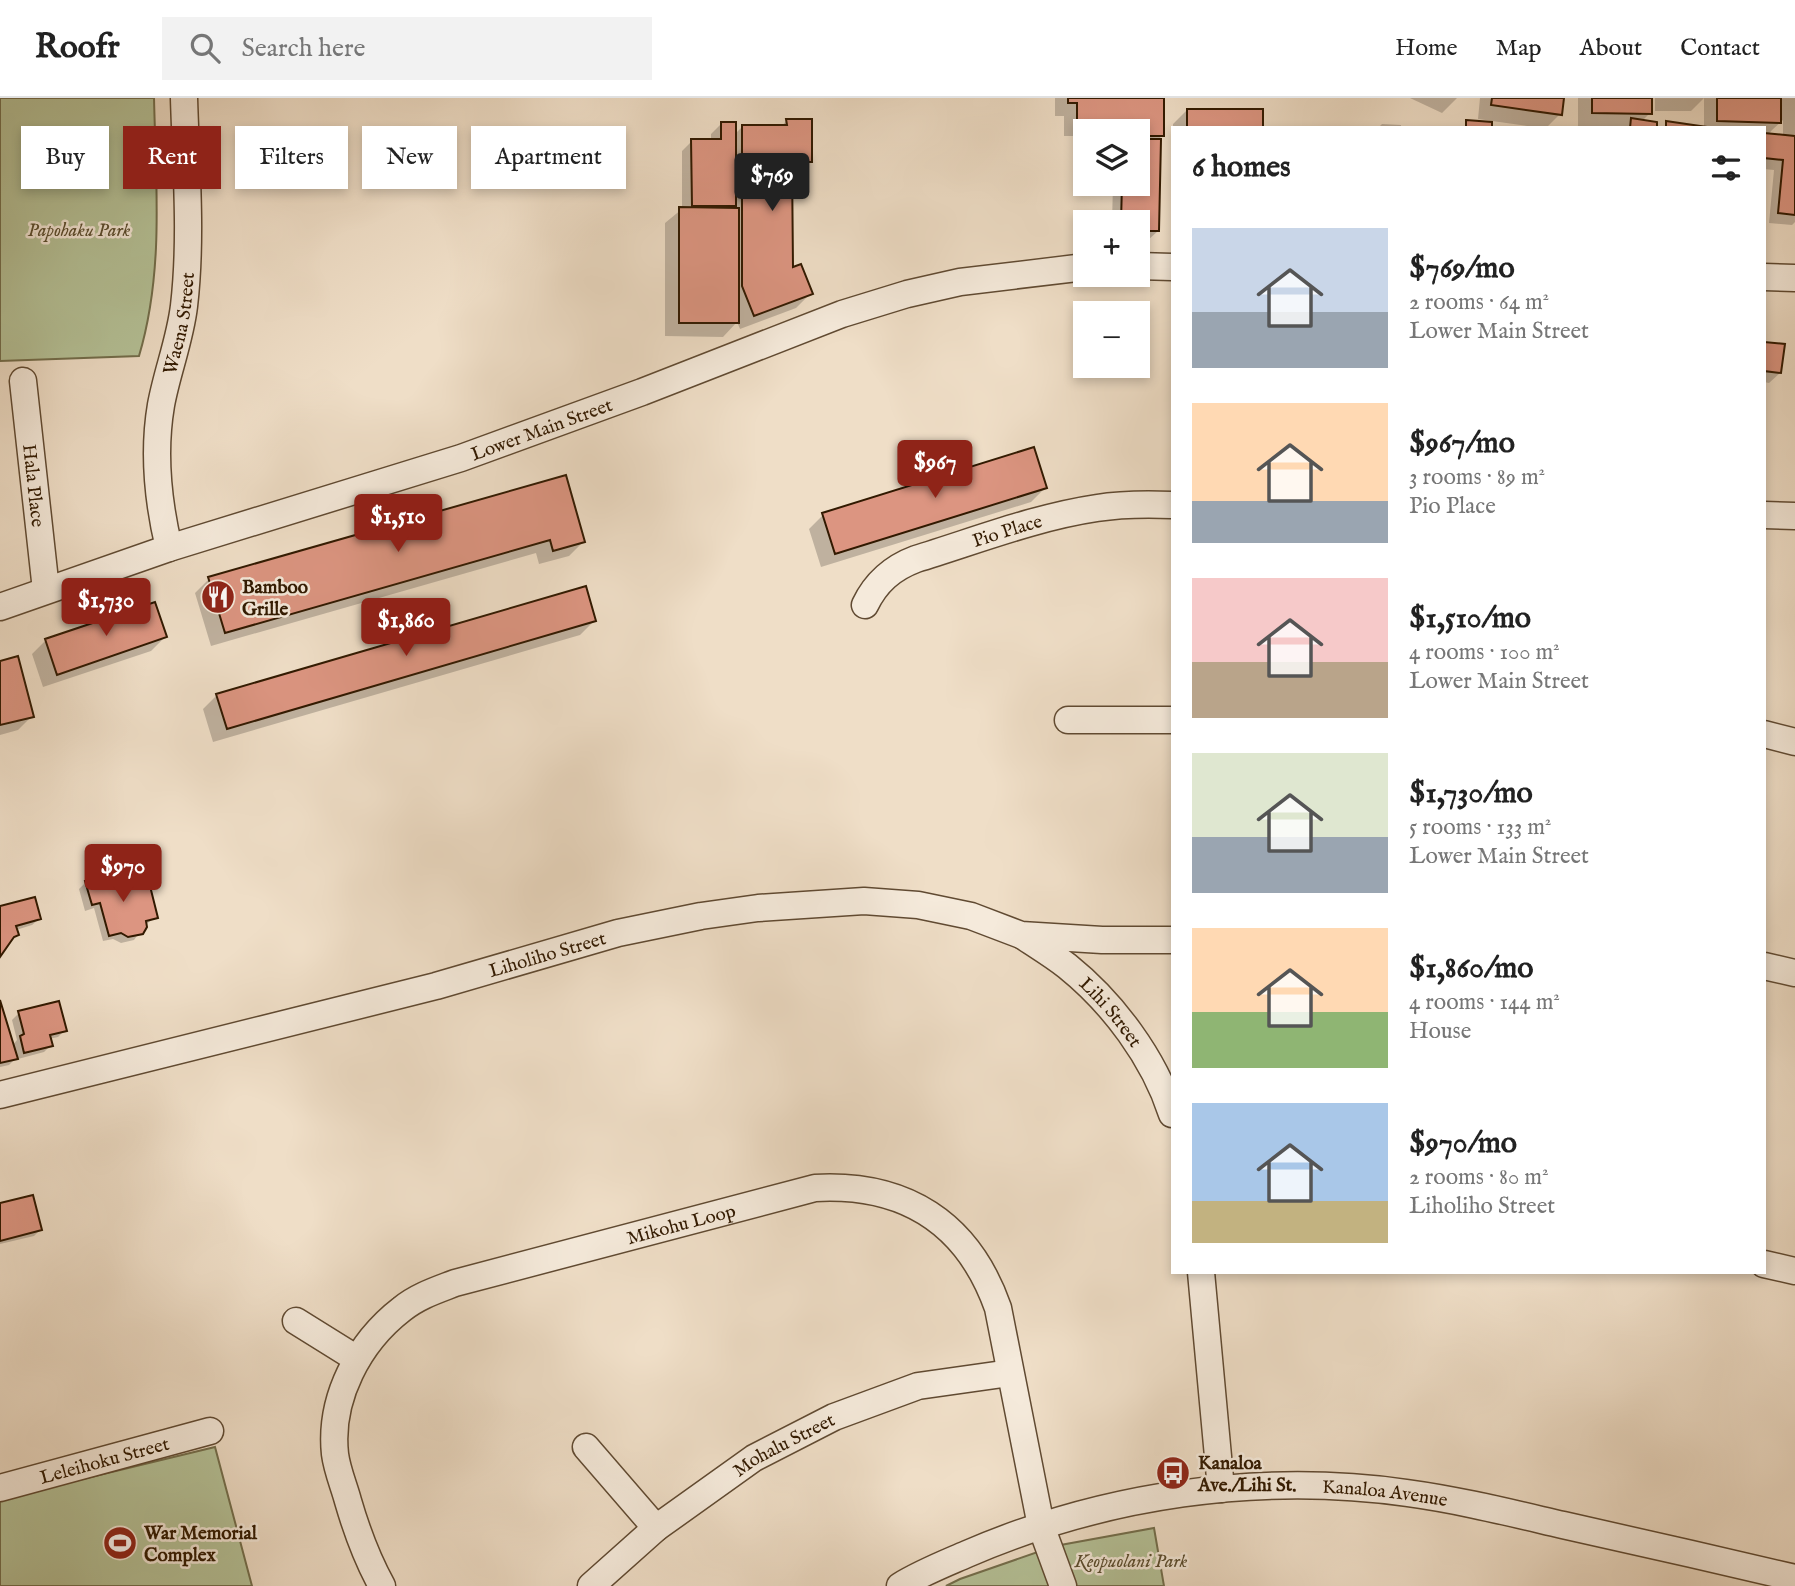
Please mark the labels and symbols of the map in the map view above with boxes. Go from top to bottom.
pin: $769 [731,153,813,213]
park label: Papohaku Park [28,219,131,243]
street label: Waena Street [159,271,201,378]
street label: Lower Main Street [468,394,616,467]
pin: $967 [894,440,976,500]
street label: Hala Place [16,443,49,529]
pin: $1,510 [341,494,455,554]
street label: Pio Place [970,510,1045,554]
place label: Bamboo Grille [242,576,308,622]
pin: $1,730 [49,578,163,638]
restaurant icon: Bamboo Grille [199,578,237,616]
pin: $1,860 [349,598,463,658]
pin: $970 [82,844,164,904]
street label: Liholiho Street [486,927,609,984]
street label: Lihi Street [1073,972,1147,1053]
street label: Mikohu Loop [624,1199,738,1251]
street label: Mohalu Street [729,1408,840,1483]
street label: Leleihoku Street [37,1433,173,1491]
place label: Kanaloa Ave./Lihi St. [1197,1452,1296,1498]
bus stop icon: Kanaloa Ave./Lihi St. [1154,1454,1192,1492]
street label: Kanaloa Avenue [1322,1476,1450,1513]
place label: War Memorial Complex [143,1522,258,1568]
sports icon: War Memorial Complex [101,1524,139,1562]
park label: Keopuolani Park [1074,1550,1188,1574]

